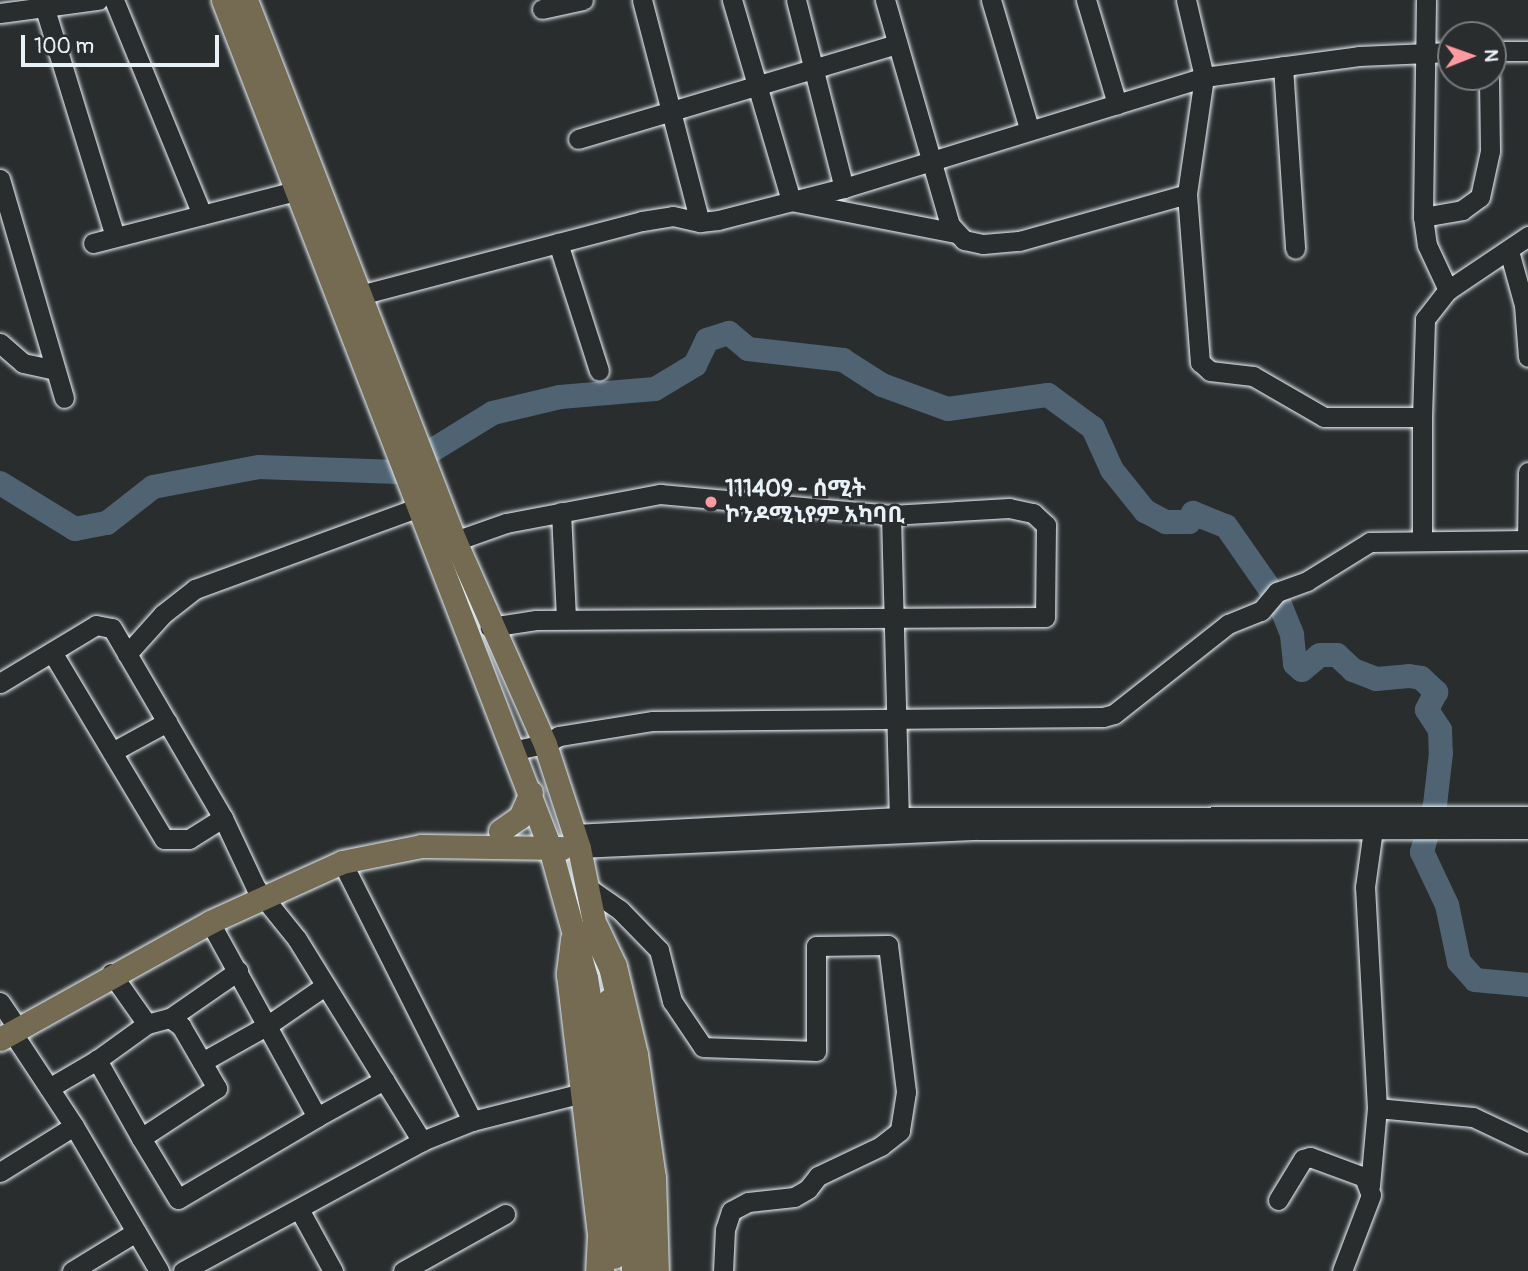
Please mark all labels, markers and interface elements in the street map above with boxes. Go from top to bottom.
scale bar [24,21,222,65]
north arrow [1437,21,1507,91]
text: 100 m [34,33,94,60]
text: N [1479,49,1503,62]
place label: 111409 - ሰሚት ኮንዶሚኒየም አካባቢ [725,475,905,529]
marker: 111409 - ሰሚት ኮንዶሚኒየም አካባቢ [703,494,719,510]

